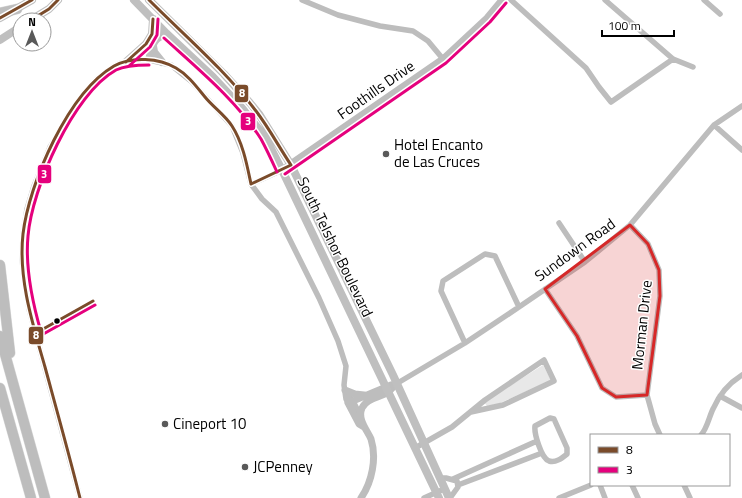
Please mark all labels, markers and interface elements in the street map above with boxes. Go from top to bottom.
north arrow [12,12,52,52]
scale bar [602,12,674,38]
text: N [28,14,36,30]
text: 100 m [608,16,641,35]
street label: Foothills Drive [332,54,419,125]
line badge: 8 [234,84,249,103]
text: 8 [239,85,245,101]
line badge: 3 [240,112,256,131]
text: 3 [245,113,251,129]
place label: Hotel Encanto de Las Cruces [394,133,483,173]
marker: Hotel Encanto de Las Cruces [381,149,391,159]
line badge: 3 [37,164,52,184]
text: 3 [41,166,47,182]
street label: South Telshor Boulevard [292,173,379,321]
street label: Sundown Road [529,212,620,287]
street label: Morman Drive [625,279,658,371]
unlabelled marker [52,316,62,326]
line badge: 8 [28,326,44,345]
text: 8 [33,327,39,343]
place label: Cineport 10 [173,412,246,435]
marker: Cineport 10 [160,419,170,429]
legend [590,434,730,486]
text: 8 [626,440,633,459]
place label: JCPenney [253,455,313,478]
text: 3 [626,460,633,479]
marker: JCPenney [240,462,250,472]

